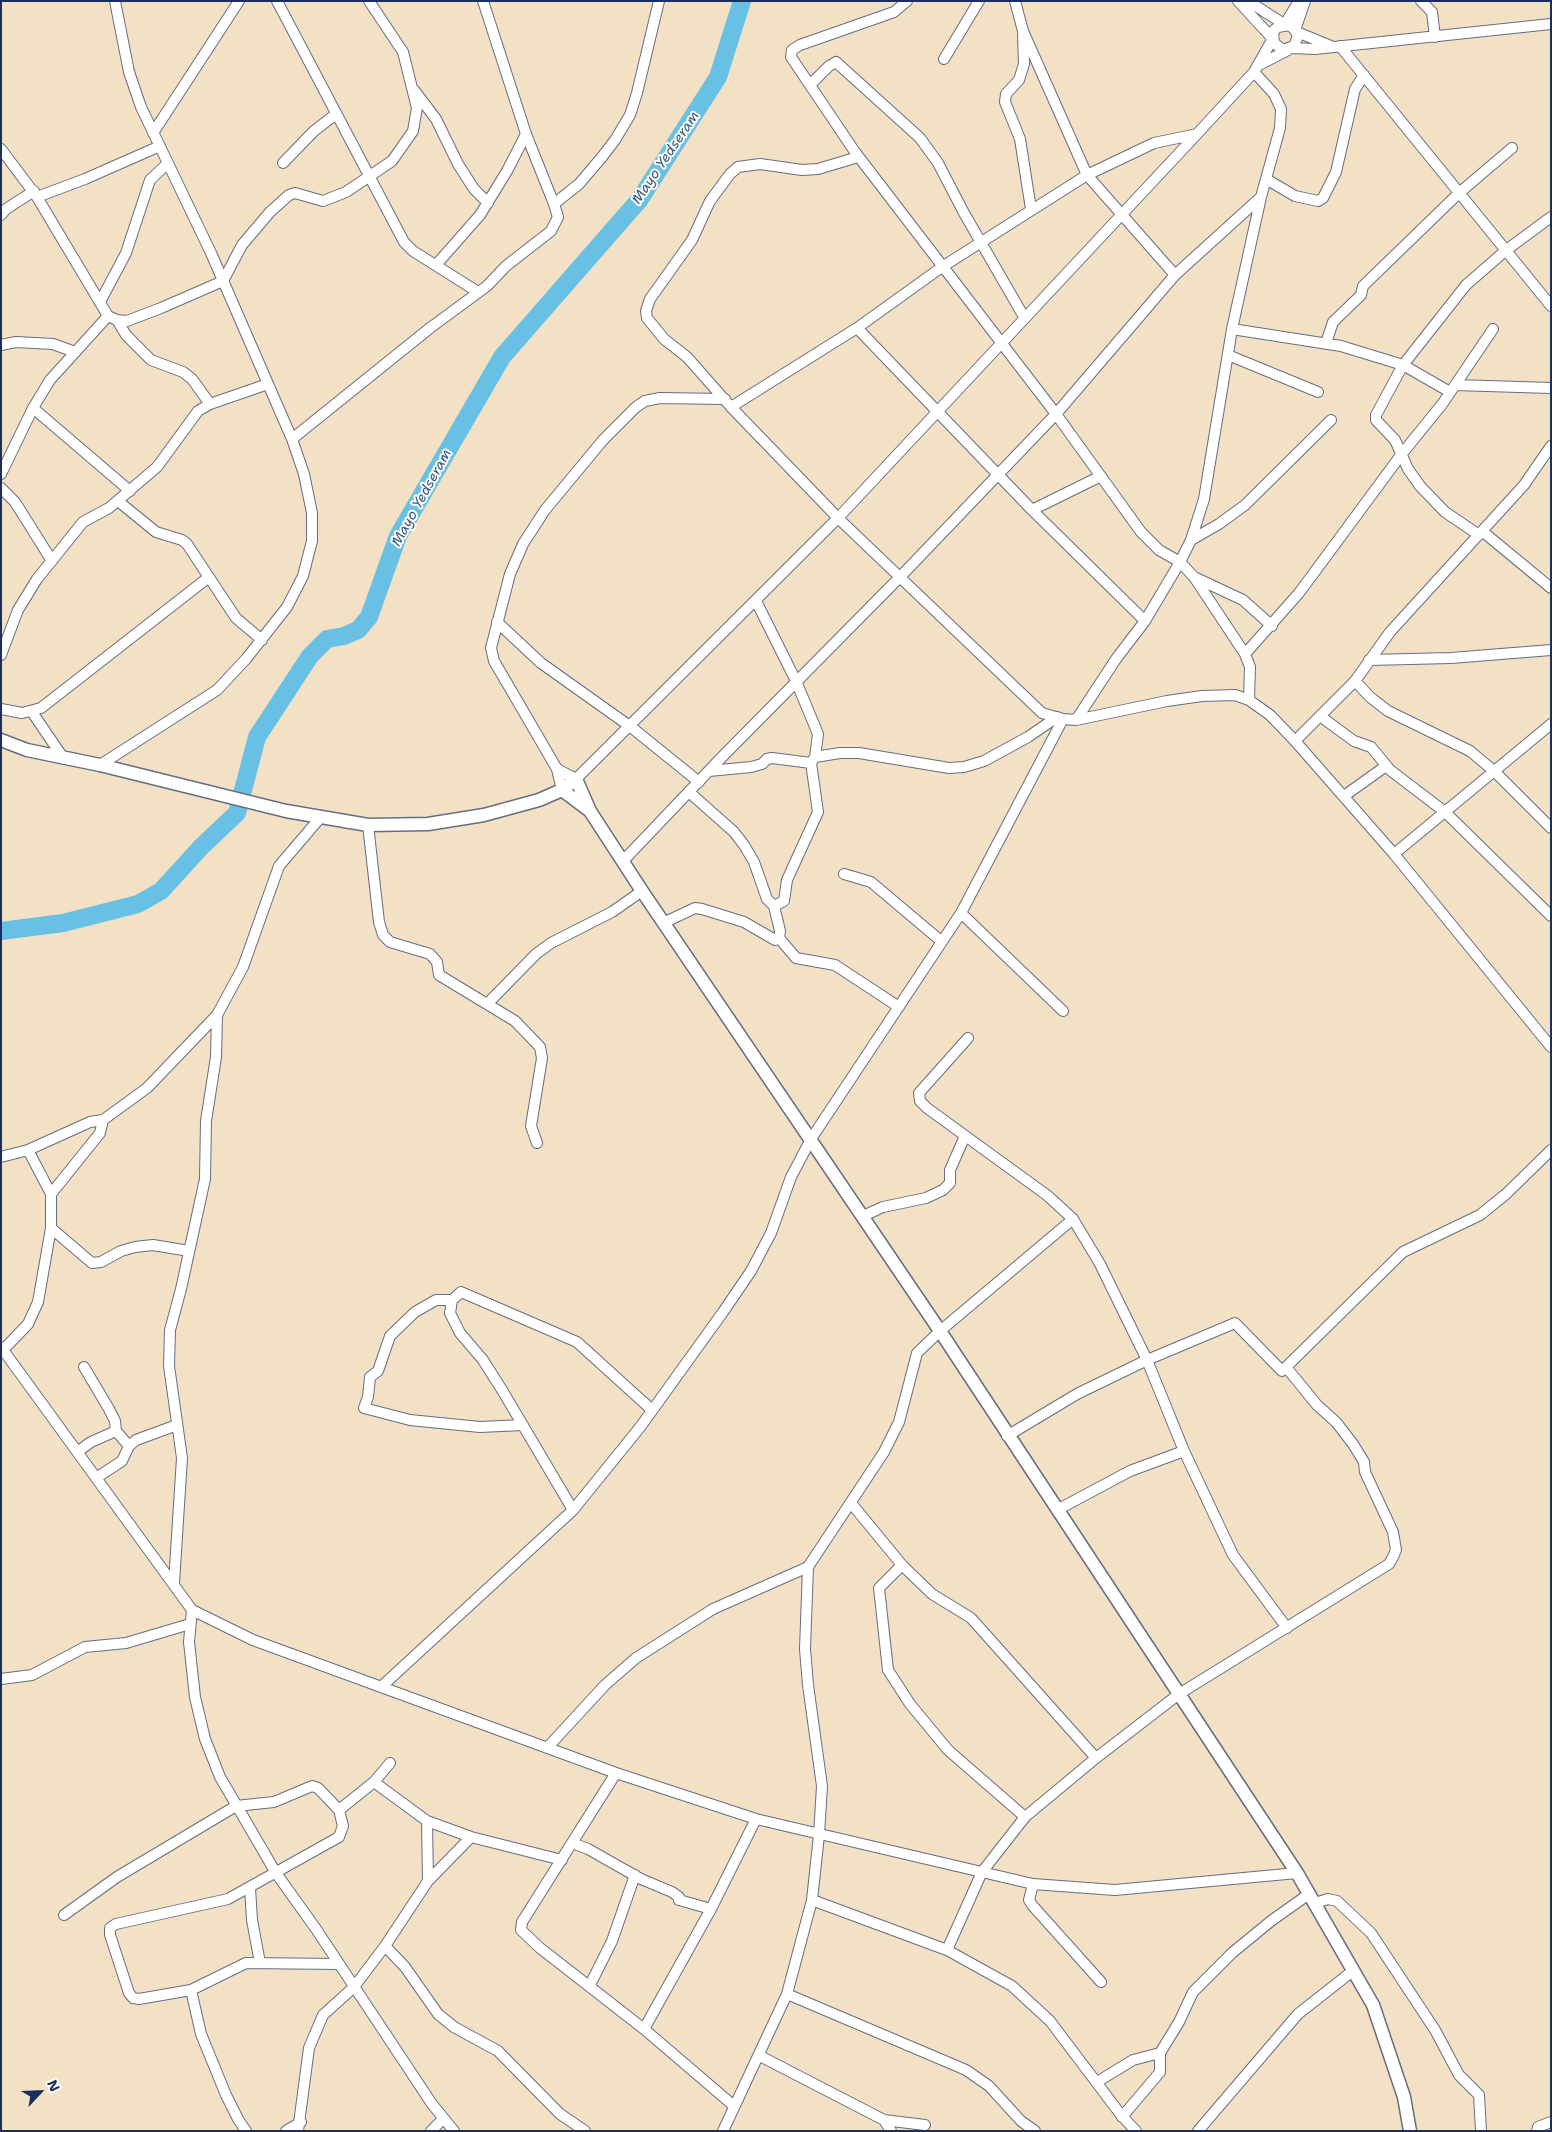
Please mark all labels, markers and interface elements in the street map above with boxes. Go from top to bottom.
water label: Mayo Yedseram [629,108,703,208]
water label: Mayo Yedseram [388,447,456,549]
north arrow [15,2067,65,2117]
text: N [43,2077,64,2094]

